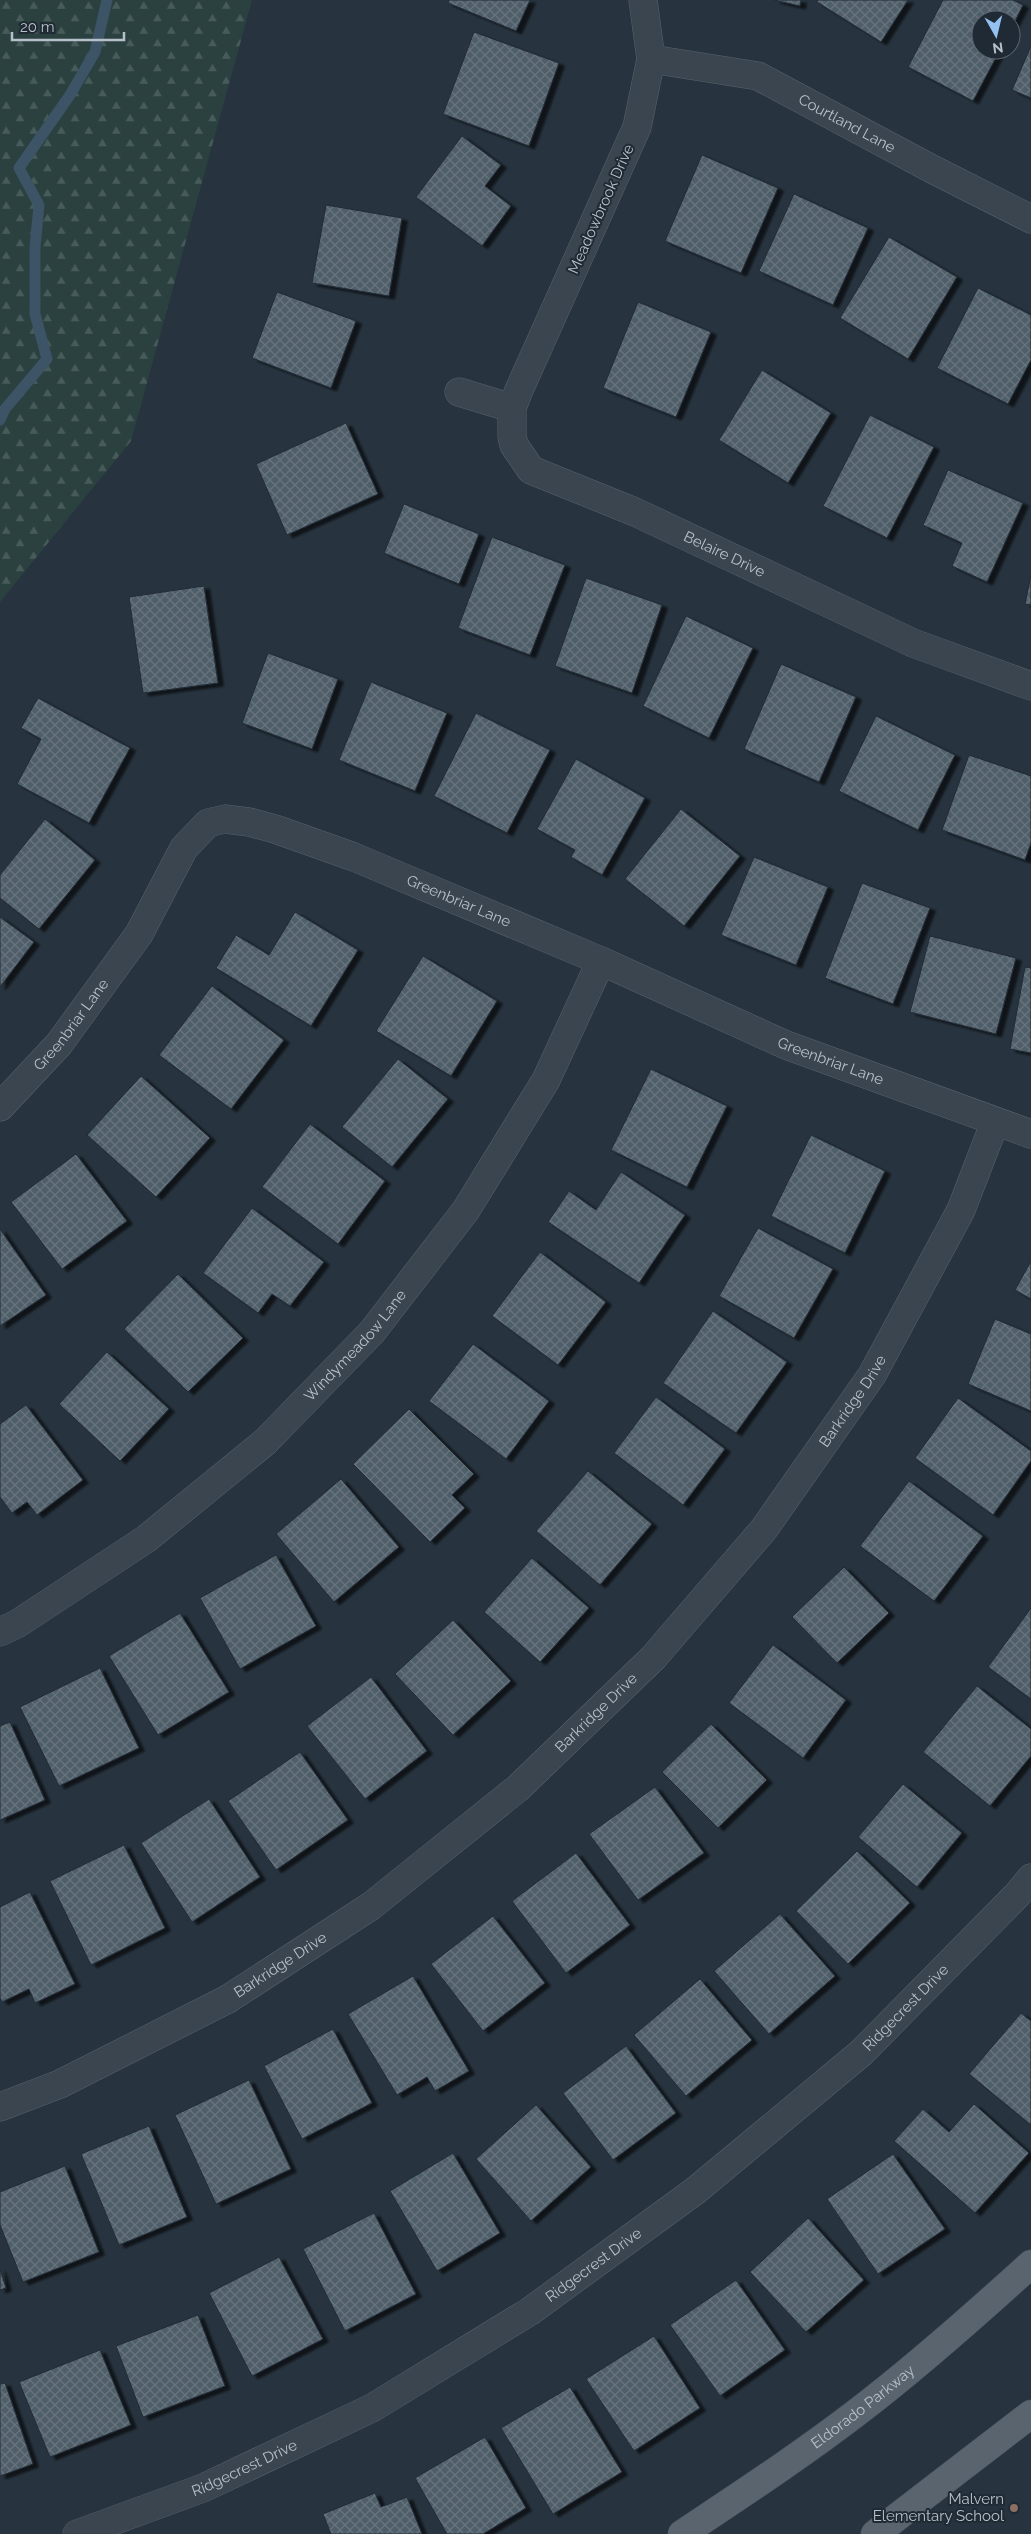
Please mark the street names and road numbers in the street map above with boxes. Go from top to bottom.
street label: Courtland Lane [795,90,898,157]
street label: Meadowbrook Drive [564,141,638,277]
street label: Belaire Drive [681,527,768,581]
street label: Greenbriar Lane [404,871,514,931]
street label: Greenbriar Lane [30,975,112,1074]
street label: Greenbriar Lane [775,1033,886,1089]
street label: Windymeadow Lane [300,1286,410,1405]
street label: Barkridge Drive [815,1352,890,1450]
street label: Barkridge Drive [551,1669,641,1756]
street label: Barkridge Drive [231,1928,330,2002]
street label: Ridgecrest Drive [859,1961,952,2055]
street label: Ridgecrest Drive [542,2224,645,2306]
street label: Eldorado Parkway [807,2361,918,2452]
street label: Ridgecrest Drive [189,2436,300,2500]

